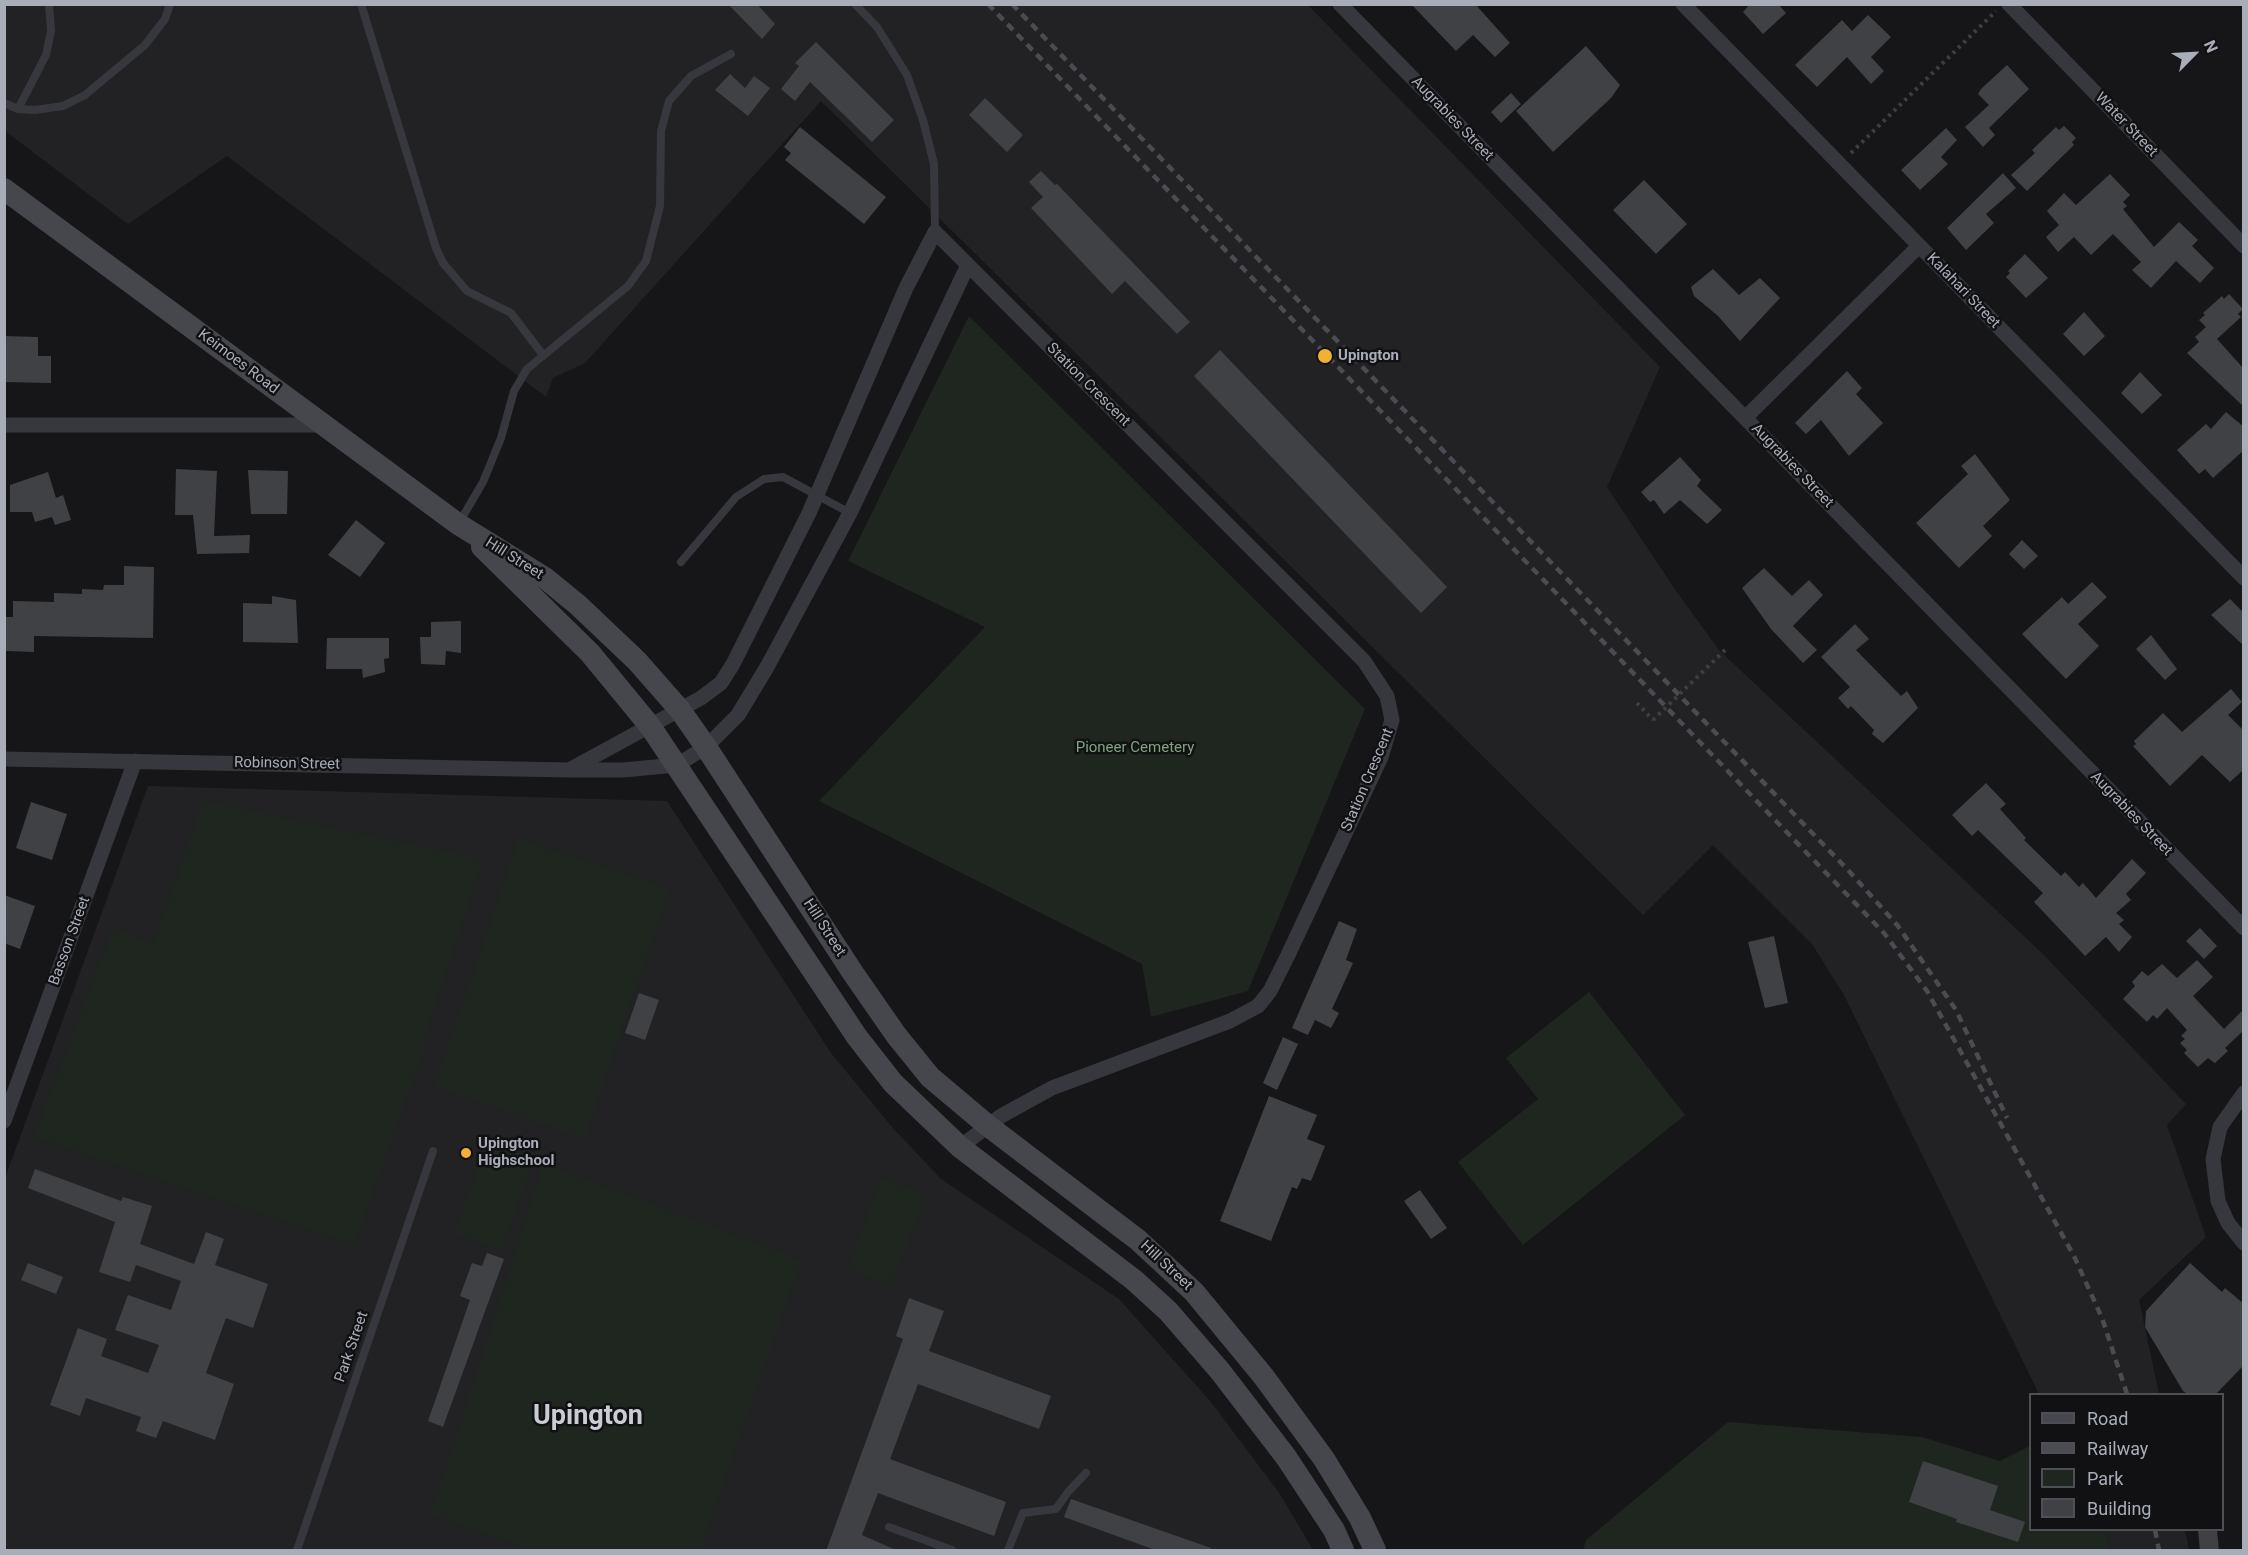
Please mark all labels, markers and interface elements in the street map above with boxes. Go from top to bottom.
north arrow [2164,24,2224,84]
text: N [2200,37,2222,55]
street label: Augrabies Street [1407,73,1497,165]
street label: Water Street [2091,89,2161,161]
street label: Kalahari Street [1923,250,2003,332]
street label: Keimoes Road [194,326,282,398]
street label: Station Crescent [1043,340,1133,430]
marker: Upington [1316,347,1334,365]
place label: Upington [1338,347,1399,365]
street label: Augrabies Street [1747,420,1837,512]
street label: Hill Street [482,534,546,584]
street label: Station Crescent [1338,726,1398,834]
park label: Pioneer Cemetery [1076,739,1194,757]
street label: Robinson Street [234,754,340,774]
street label: Augrabies Street [2086,768,2176,860]
street label: Basson Street [46,894,94,988]
street label: Hill Street [799,896,849,960]
place label: Upington Highschool [478,1135,554,1170]
marker: Upington Highschool [459,1146,473,1160]
street label: Hill Street [1136,1237,1196,1295]
street label: Park Street [332,1309,372,1385]
legend [2029,1393,2224,1531]
district label: Upington [533,1401,643,1433]
text: Road [2087,1408,2128,1429]
text: Railway [2087,1438,2148,1459]
text: Park [2087,1468,2123,1489]
text: Building [2087,1498,2151,1519]

